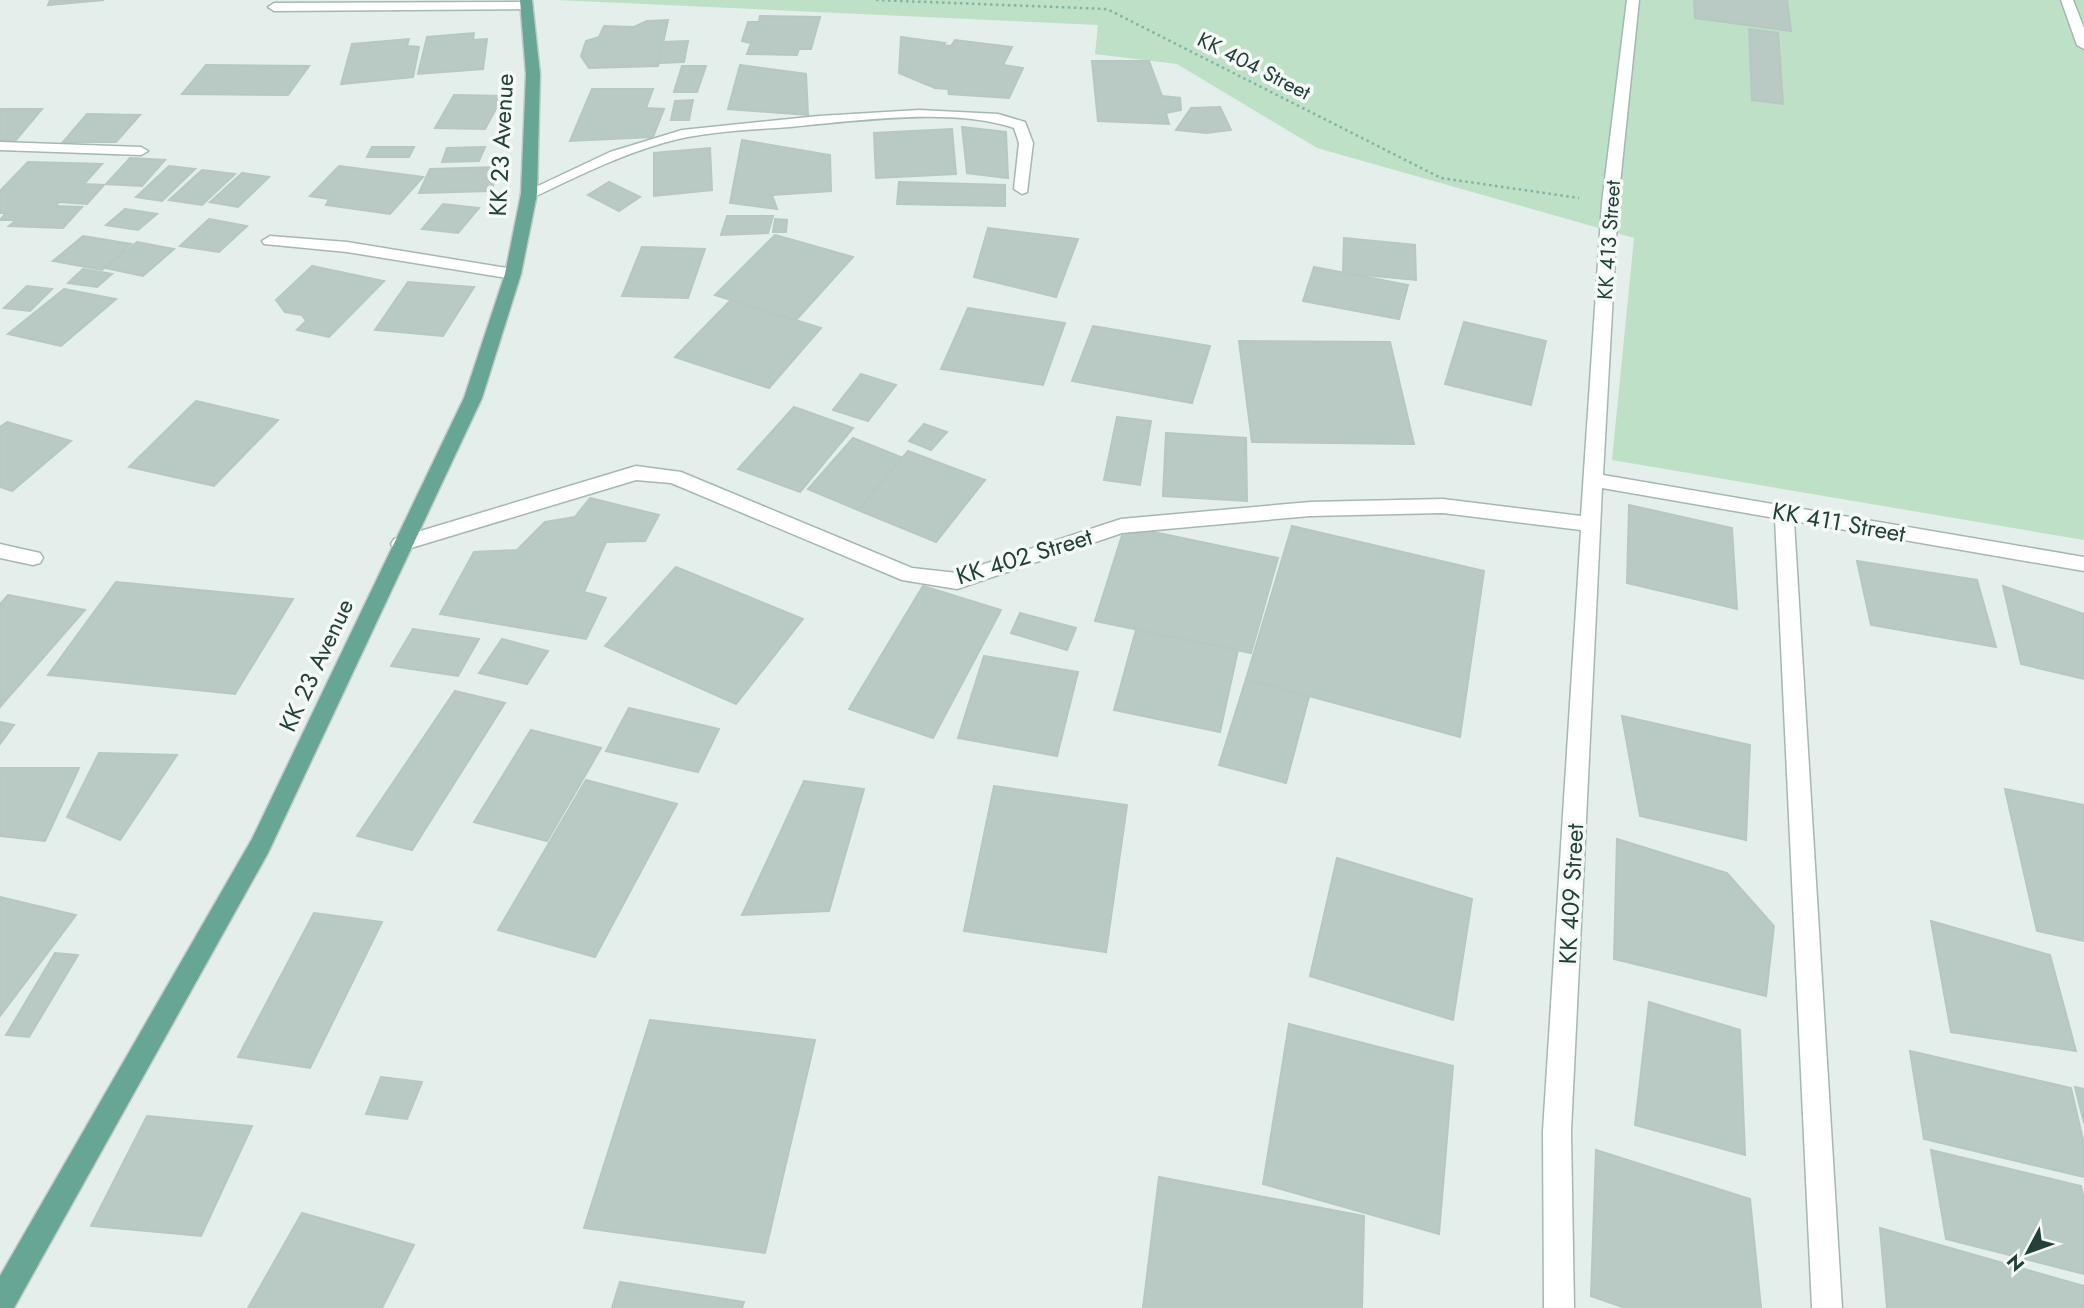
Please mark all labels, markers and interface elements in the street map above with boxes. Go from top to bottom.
street label: KK 404 Street [1192,25,1316,107]
street label: KK 23 Avenue [480,73,522,217]
street label: KK 413 Street [1590,179,1628,301]
street label: KK 411 Street [1770,493,1908,551]
street label: KK 402 Street [952,519,1097,593]
street label: KK 23 Avenue [270,593,362,737]
street label: KK 409 Street [1550,822,1592,965]
north arrow [1993,1217,2063,1287]
text: N [2000,1248,2031,1277]

